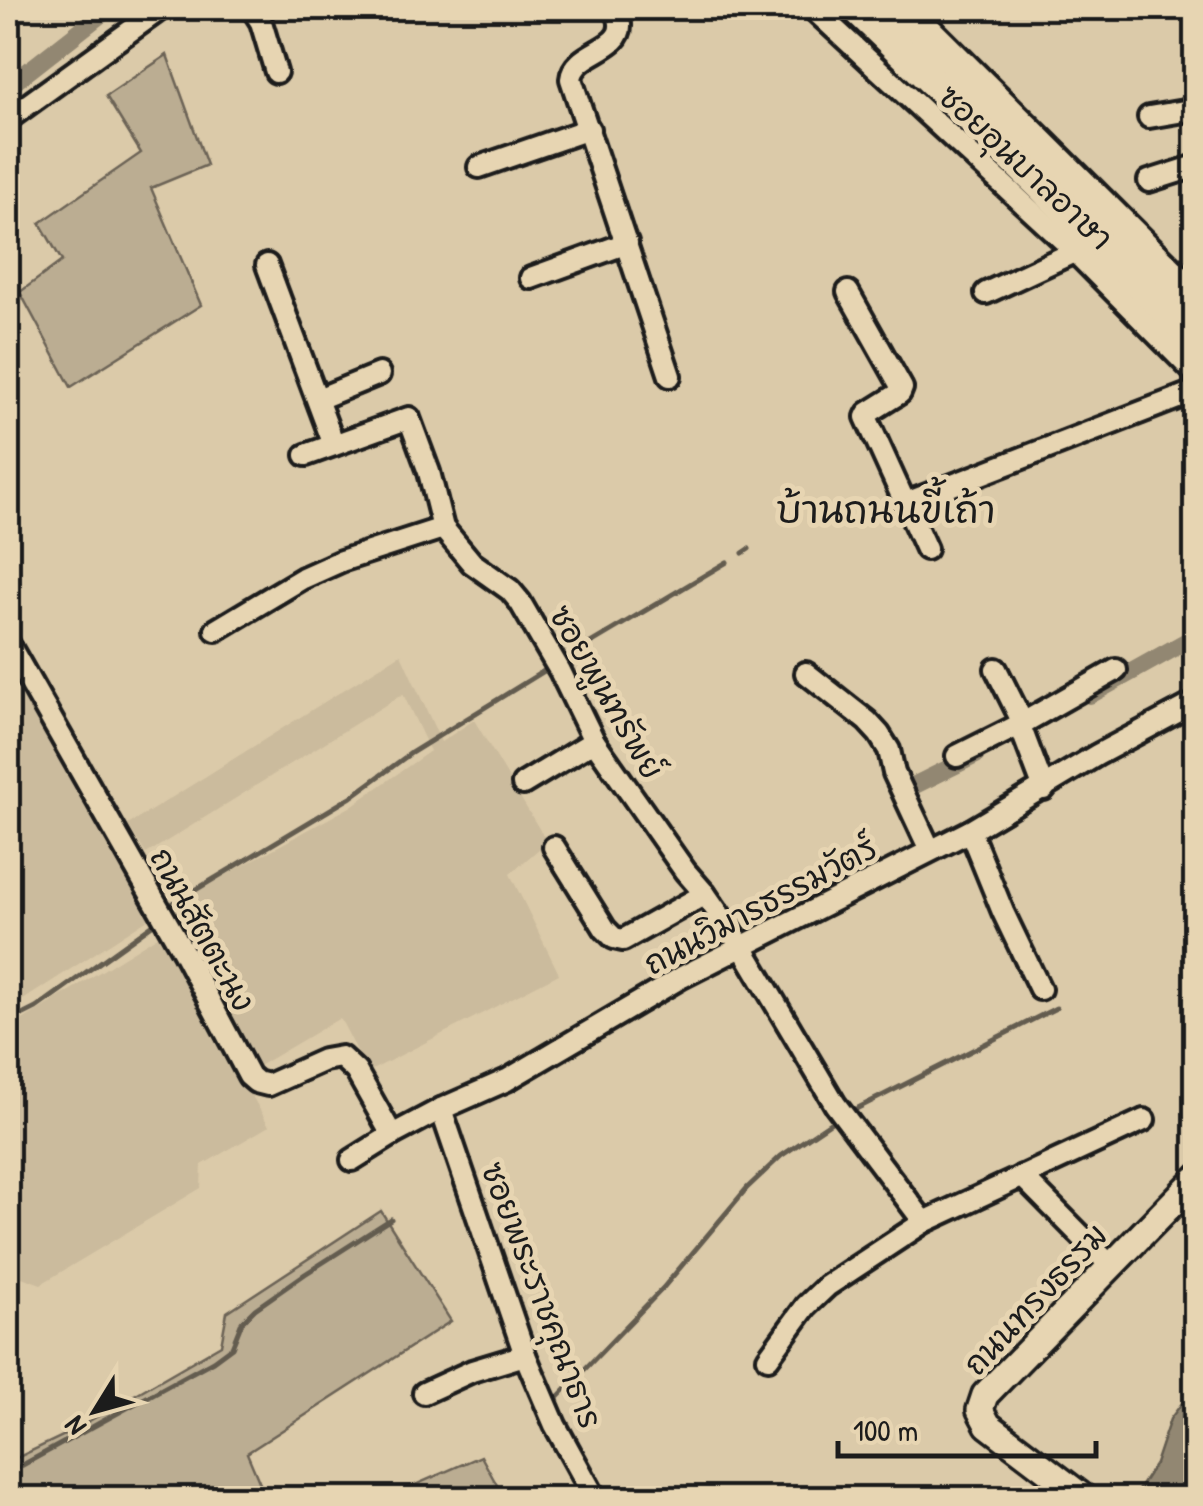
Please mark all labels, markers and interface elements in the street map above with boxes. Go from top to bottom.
street label: ซอยอุนบาลอาษา [927,75,1123,261]
district label: บ้านถนนขี้เถ้า [777,476,996,535]
street label: ซอยพูนทรัพย์ [537,597,674,789]
street label: ถนนวิมารธรรมวัตร์ [636,825,884,985]
street label: ถนนสัตตะนง [140,839,266,1019]
street label: ซอยพระราชคุณาธาร [469,1156,613,1435]
street label: ถนนทรงธรรม [953,1214,1117,1384]
north arrow [45,1361,145,1461]
scale bar [838,1396,1096,1458]
text: N [55,1409,95,1443]
text: 100 m [853,1410,918,1450]

